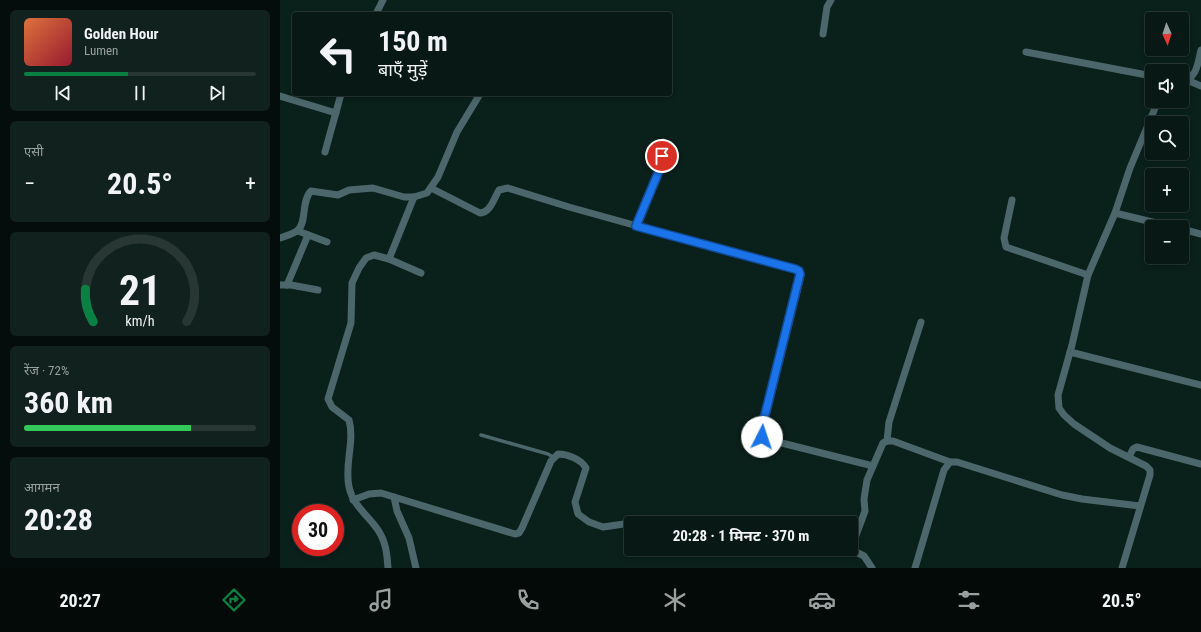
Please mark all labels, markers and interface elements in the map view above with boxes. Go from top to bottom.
north arrow [1145,12,1189,56]
map controls [1145,12,1189,264]
text: Golden Hour [84,25,159,43]
text: 150 m [378,25,448,58]
icon: left [312,28,364,80]
text: Lumen [84,43,118,58]
text: बाएँ मुड़ें [378,59,427,80]
button: sound [1145,64,1189,108]
icon: previous [52,82,74,104]
icon: pause [129,82,151,104]
icon: next [206,82,228,104]
button: search [1145,116,1189,160]
pin [645,139,679,173]
text: एसी [24,144,43,159]
icon: arrive [651,145,673,167]
text: 20.5° [107,166,173,201]
button: + [1145,168,1189,212]
text: − [24,171,35,196]
text: + [245,171,256,196]
button: − [1145,220,1189,264]
text: 21 [119,266,161,315]
text: km/h [125,313,155,329]
text: रेंज · 72% [24,363,69,378]
text: 360 km [24,385,113,420]
position arrow [741,416,783,458]
text: आगमन [24,480,60,495]
text: 20:28 [24,502,93,537]
speed limit sign: 30 [292,504,344,556]
text: 20:28 · 1 मिनट · 370 m [673,527,809,545]
icon: directions [220,586,248,614]
icon: music [367,586,395,614]
icon: phone [514,586,542,614]
icon: climate [661,586,689,614]
icon: car [808,586,836,614]
icon: filters [955,586,983,614]
text: 20:27 [60,590,101,611]
text: 20.5° [1102,590,1141,611]

